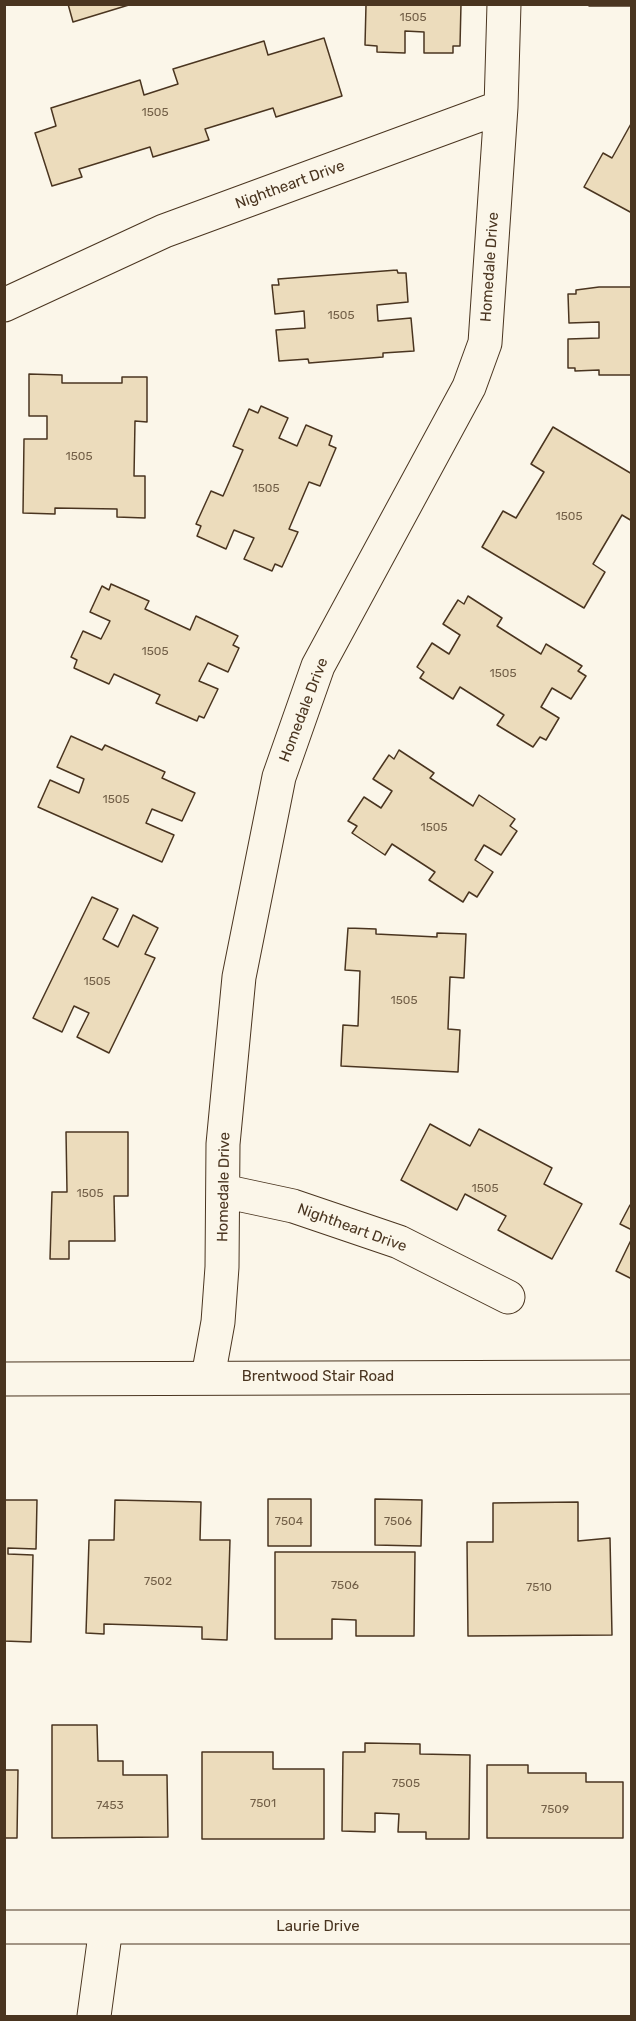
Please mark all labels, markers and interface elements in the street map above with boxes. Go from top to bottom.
house number: 1505 [399,11,427,25]
house number: 1505 [141,106,169,120]
street label: Nightheart Drive [233,157,347,213]
street label: Homedale Drive [477,211,503,323]
house number: 1505 [327,309,355,323]
house number: 1505 [65,450,93,464]
house number: 1505 [252,482,280,496]
house number: 1505 [555,510,583,524]
house number: 1505 [141,645,169,659]
street label: Homedale Drive [276,655,332,765]
house number: 1505 [489,667,517,681]
house number: 1505 [102,793,130,807]
house number: 1505 [420,821,448,835]
house number: 1505 [83,975,111,989]
house number: 1505 [390,994,418,1008]
street label: Homedale Drive [214,1132,234,1242]
house number: 1505 [471,1182,499,1196]
house number: 1505 [76,1187,104,1201]
street label: Nightheart Drive [295,1200,409,1256]
street label: Brentwood Stair Road [242,1368,394,1386]
house number: 7504 [275,1515,303,1529]
house number: 7506 [384,1515,412,1529]
house number: 7502 [144,1575,172,1589]
house number: 7506 [331,1579,359,1593]
house number: 7510 [526,1581,552,1595]
house number: 7505 [392,1777,420,1791]
house number: 7501 [250,1797,276,1811]
house number: 7453 [96,1799,124,1813]
house number: 7509 [541,1803,569,1817]
street label: Laurie Drive [276,1918,360,1936]

